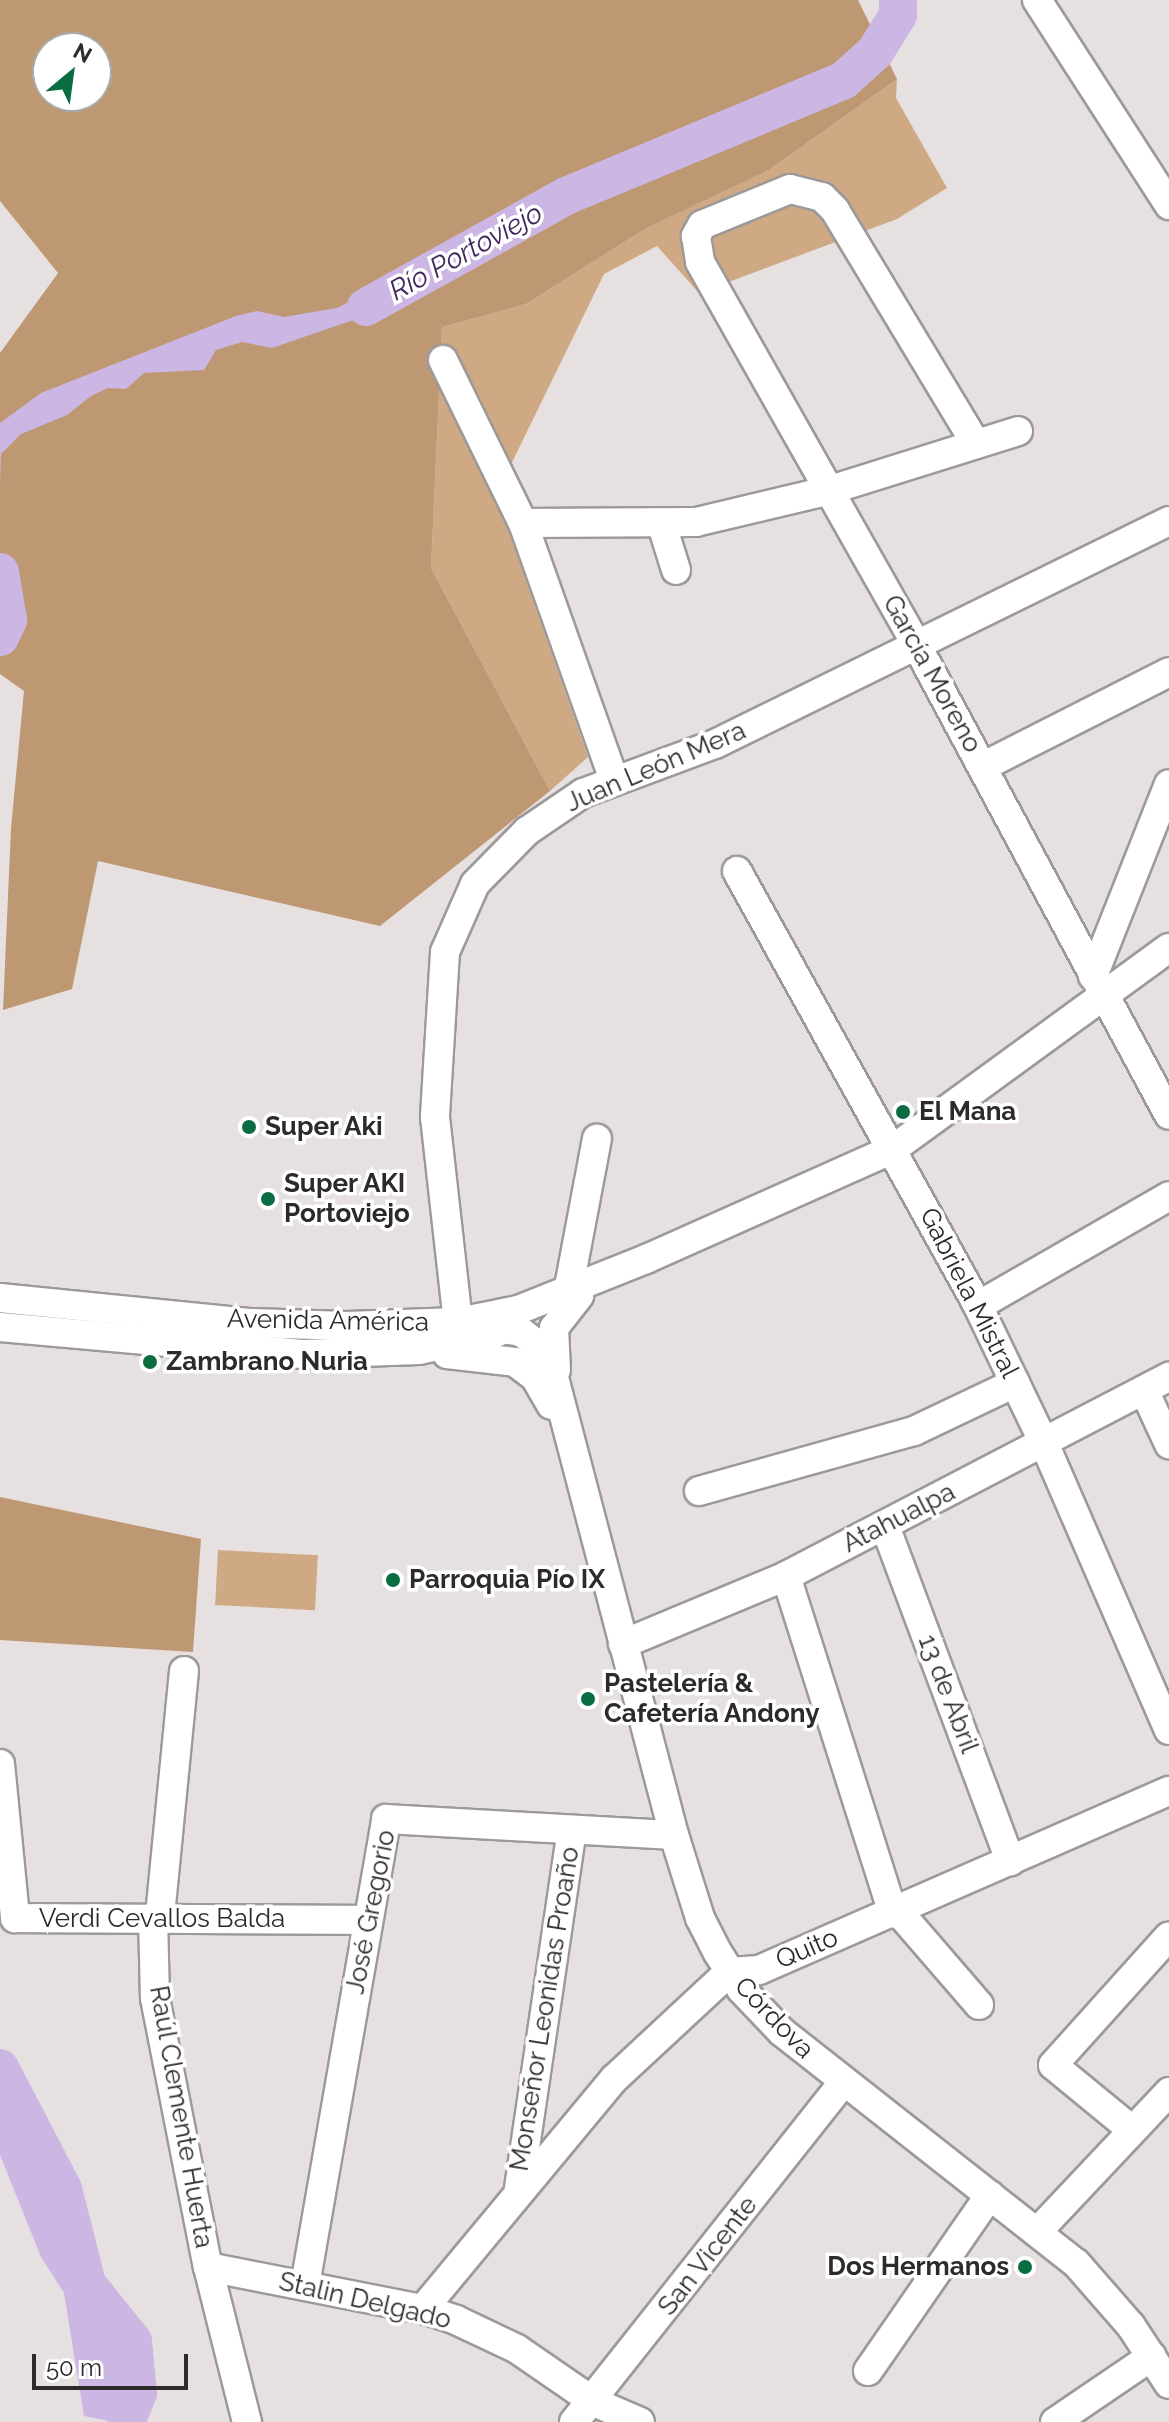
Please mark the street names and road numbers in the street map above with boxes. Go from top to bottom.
street label: García Moreno [876,590,988,758]
street label: Juan León Mera [561,715,751,819]
street label: Gabriela Mistral [913,1203,1025,1383]
street label: Avenida América [226,1304,430,1338]
street label: Atahualpa [838,1476,960,1560]
street label: 13 de Abril [911,1630,985,1758]
street label: José Gregorio [340,1827,402,1997]
street label: Monseñor Leonidas Proaño [504,1844,586,2174]
street label: Verdi Cevallos Balda [39,1903,285,1935]
street label: Quito [771,1922,843,1976]
street label: Córdova [728,1971,820,2065]
street label: Raúl Clemente Huerta [142,1983,220,2251]
street label: San Vicente [652,2190,764,2322]
street label: Stalin Delgado [276,2266,454,2336]

